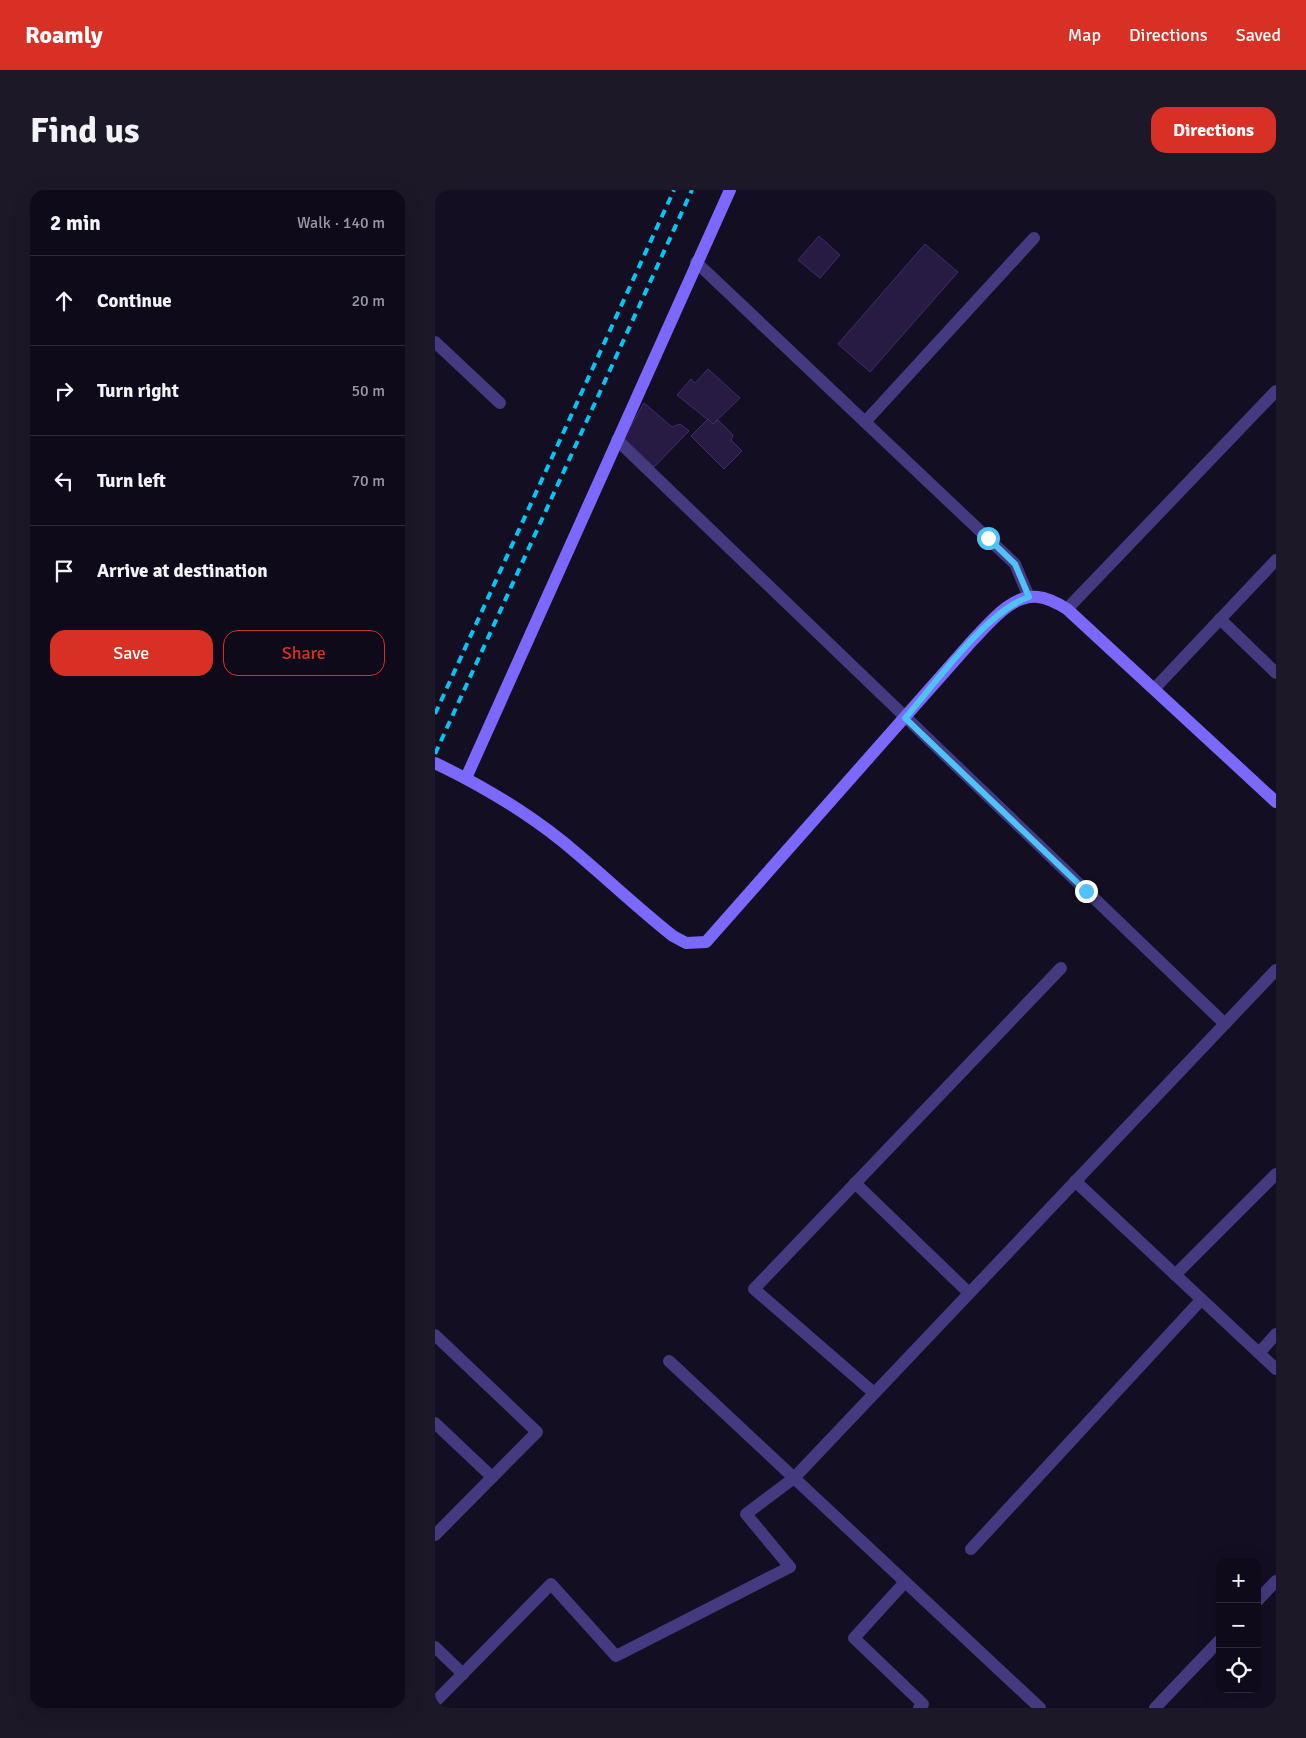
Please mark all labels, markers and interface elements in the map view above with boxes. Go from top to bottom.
text: Roamly [25,20,103,50]
text: Map [1068,24,1101,46]
text: Directions [1129,24,1208,46]
text: Saved [1236,24,1281,46]
button: Directions [1151,107,1276,153]
text: Find us [30,109,140,152]
text: 2 min [50,210,101,236]
text: Walk · 140 m [297,213,385,233]
icon: ahead [50,287,78,315]
text: Continue [97,289,172,313]
text: 20 m [351,291,385,311]
icon: right [50,377,78,405]
text: Turn right [97,379,179,403]
text: 50 m [351,381,385,401]
icon: left [50,467,78,495]
text: Turn left [97,469,166,493]
text: 70 m [351,471,385,491]
route start [977,527,1000,550]
icon: arrive [50,557,78,585]
text: Arrive at destination [97,559,268,583]
button: Save [50,630,213,676]
button: Share [223,630,385,676]
route end [1075,880,1098,903]
map controls [1216,1558,1261,1693]
button: + [1216,1558,1261,1603]
button: − [1216,1603,1261,1648]
button: locate [1216,1648,1261,1693]

